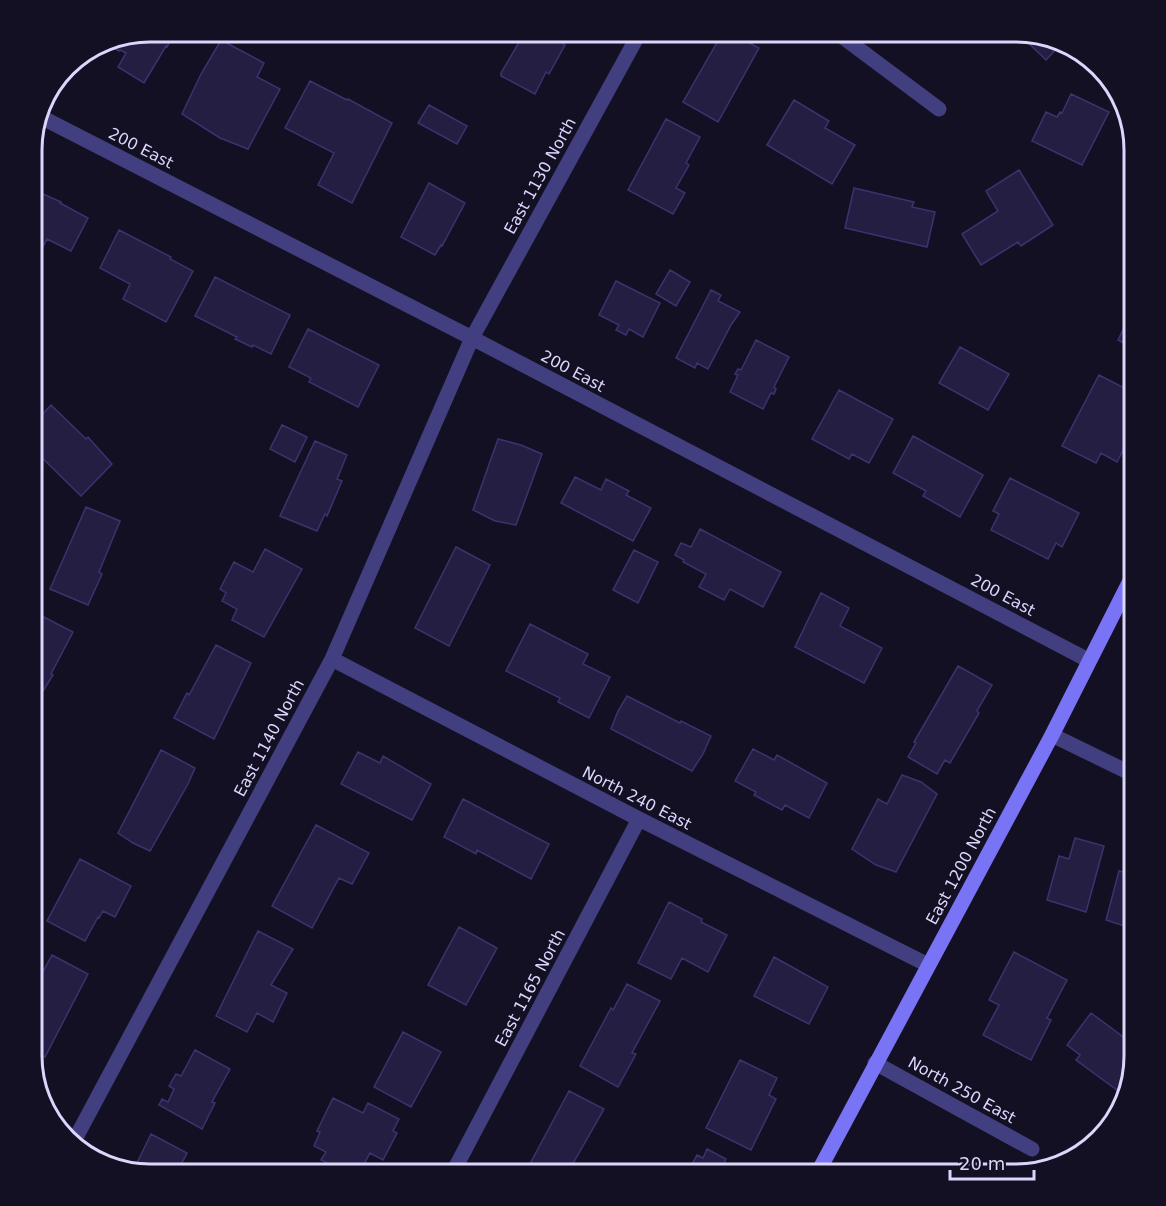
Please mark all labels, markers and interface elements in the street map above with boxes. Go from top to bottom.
street label: East 1130 North [500,114,580,238]
street label: 200 East [105,124,177,172]
street label: 200 East [538,346,608,396]
street label: 200 East [968,570,1038,620]
street label: East 1140 North [230,676,308,800]
street label: North 240 East [579,762,695,834]
street label: East 1200 North [922,804,1000,928]
street label: East 1165 North [491,926,569,1050]
street label: North 250 East [905,1053,1019,1127]
scale bar [950,1143,1034,1181]
text: 20 m [959,1153,1005,1174]

